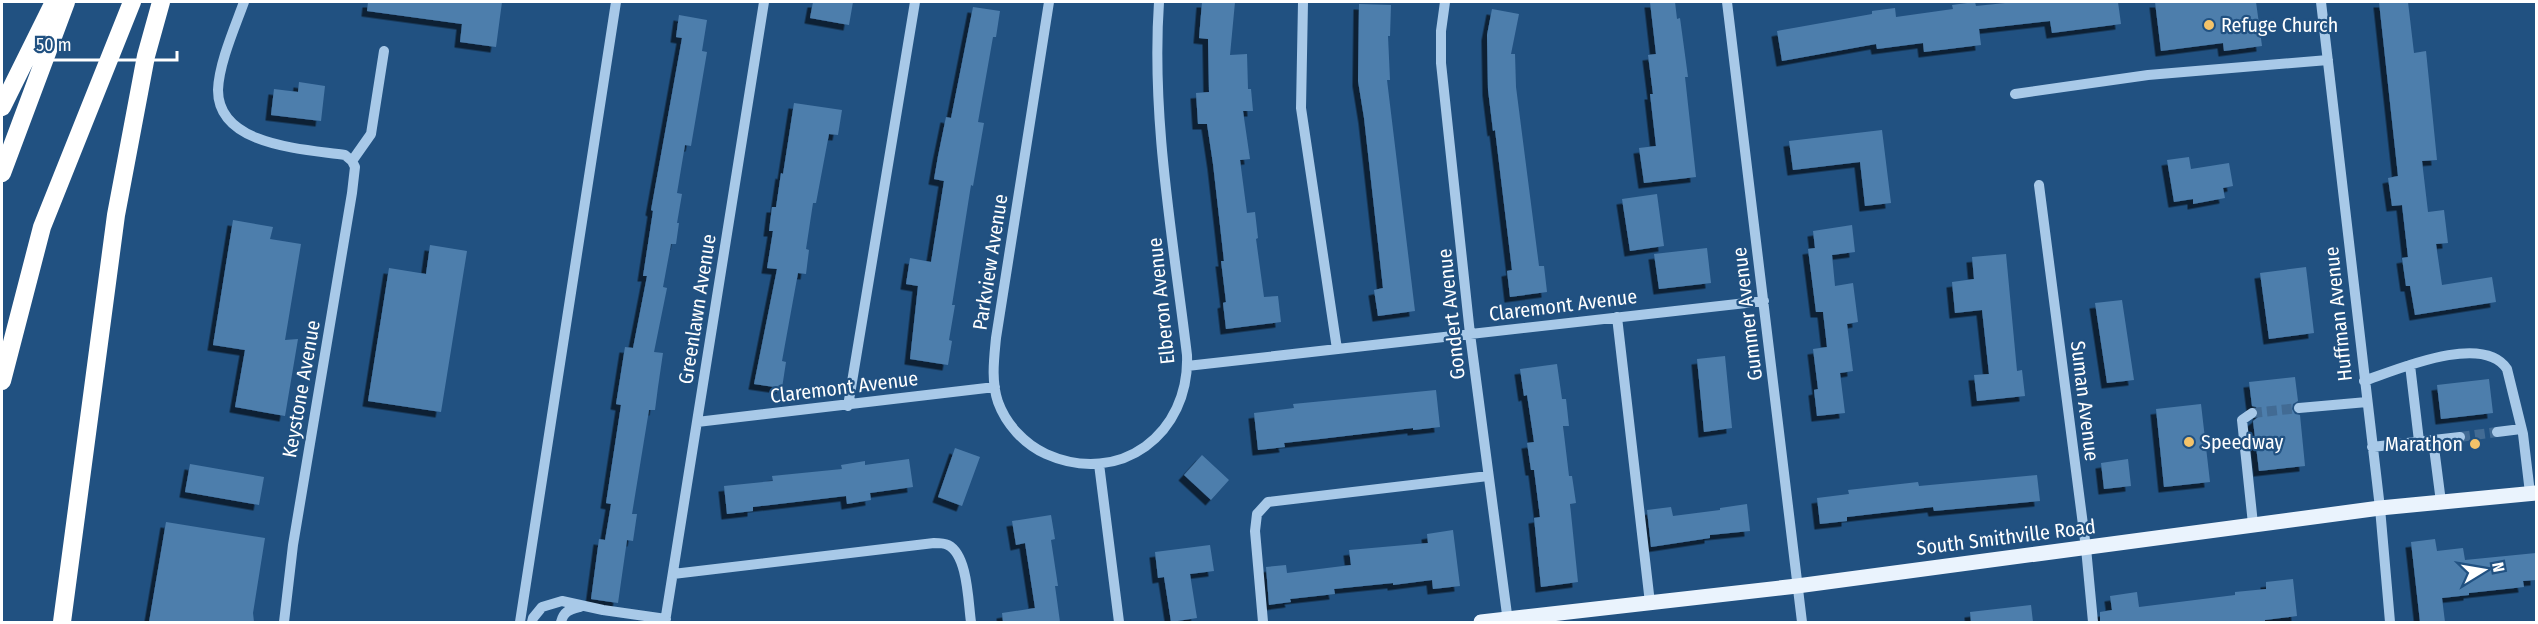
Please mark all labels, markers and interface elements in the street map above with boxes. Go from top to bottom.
place label: Refuge Church [2221,13,2338,37]
marker: Refuge Church [2202,18,2216,32]
scale bar [27,24,177,62]
text: 50 m [36,34,72,56]
street label: Parkview Avenue [967,192,1013,332]
street label: Greenlawn Avenue [673,232,721,386]
street label: Elberon Avenue [1142,236,1180,366]
street label: Huffman Avenue [2319,245,2357,383]
street label: Gummer Avenue [1727,246,1767,382]
street label: Gondert Avenue [1432,247,1470,381]
street label: Claremont Avenue [1488,284,1638,326]
street label: Keystone Avenue [277,318,325,460]
street label: Suman Avenue [2066,340,2104,462]
street label: Claremont Avenue [769,366,919,408]
place label: Speedway [2201,430,2283,454]
place label: Marathon [2385,432,2463,456]
marker: Speedway [2182,435,2196,449]
marker: Marathon [2468,437,2482,451]
street label: South Smithville Road [1915,514,2097,560]
north arrow [2454,540,2514,600]
text: N [2488,561,2508,574]

